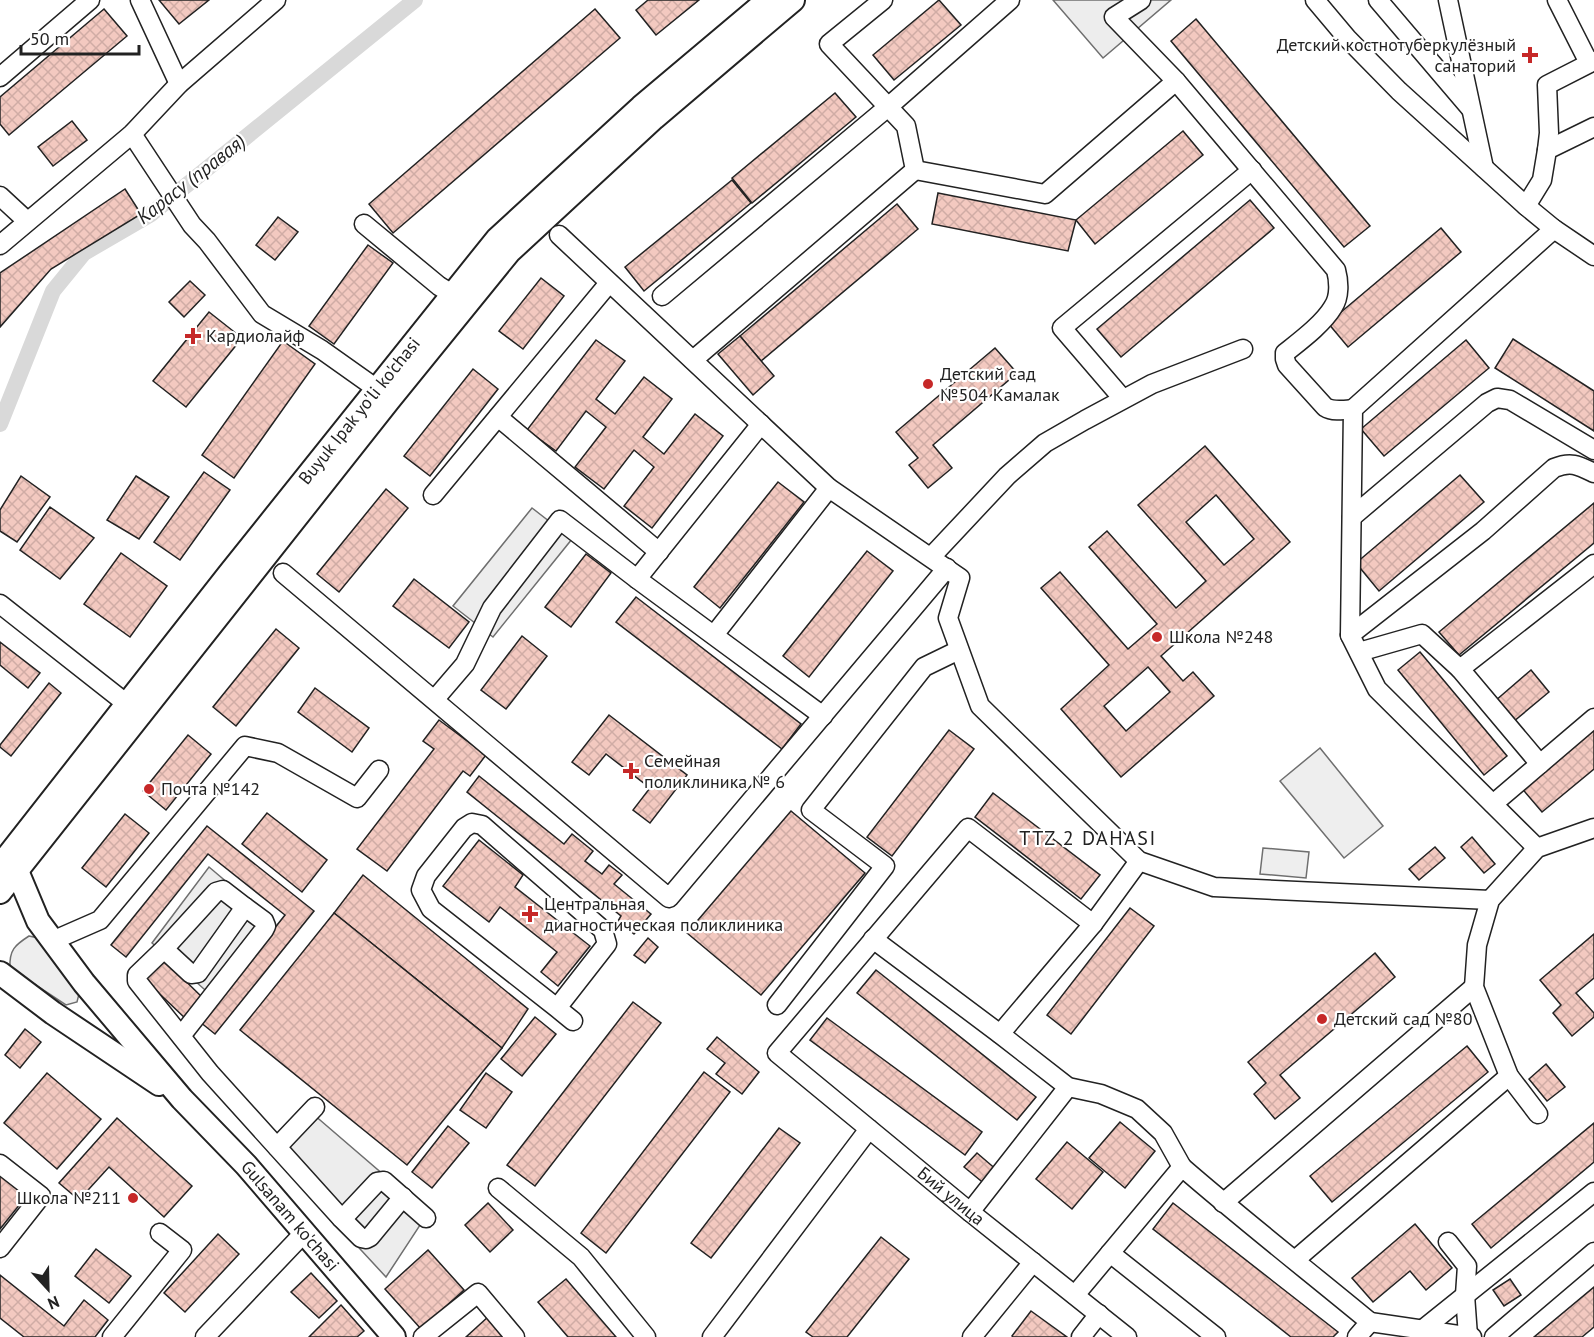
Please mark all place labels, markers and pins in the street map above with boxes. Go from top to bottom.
place label: Детский костнотуберкулёзный санаторий [1277,33,1516,77]
marker: Детский костнотуберкулёзный санаторий [1521,46,1539,64]
place label: Кардиолайф [206,324,305,347]
marker: Кардиолайф [184,327,202,345]
place label: Детский сад №504 Камалак [940,362,1060,406]
marker: Детский сад №504 Камалак [921,377,935,391]
place label: Школа №248 [1169,625,1273,648]
marker: Школа №248 [1150,630,1164,644]
place label: Семейная поликлиника № 6 [644,749,785,793]
marker: Семейная поликлиника № 6 [622,762,640,780]
place label: Почта №142 [161,777,260,800]
marker: Почта №142 [142,782,156,796]
place label: Центральная диагностическая поликлиника [544,892,783,936]
marker: Центральная диагностическая поликлиника [521,905,539,923]
place label: Детский сад №80 [1334,1007,1473,1030]
marker: Детский сад №80 [1315,1012,1329,1026]
place label: Школа №211 [17,1186,121,1209]
marker: Школа №211 [126,1191,140,1205]

